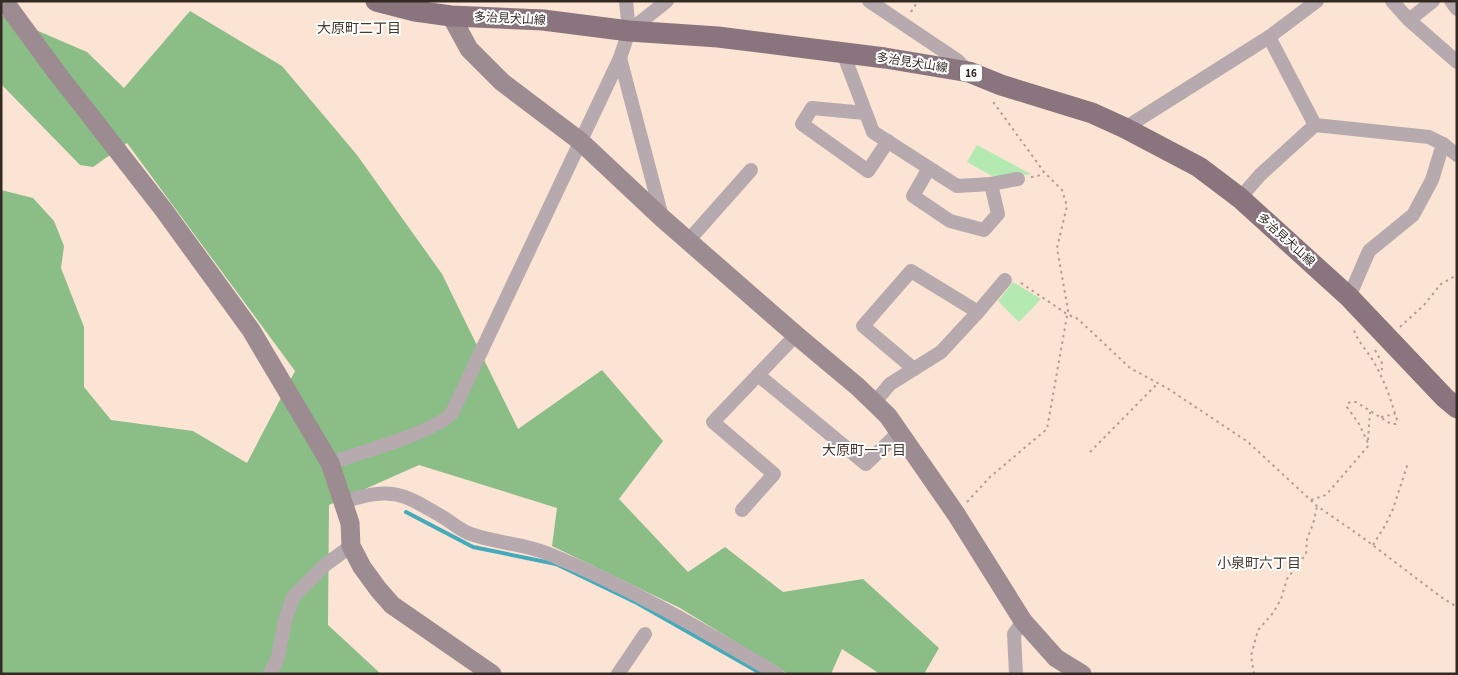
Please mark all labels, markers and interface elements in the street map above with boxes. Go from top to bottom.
street label: 多治見犬山線 [474,9,546,29]
district label: 大原町二丁目 [317,19,401,39]
street label: 多治見犬山線 [875,49,949,77]
road number: 16 [960,64,982,82]
street label: 多治見犬山線 [1254,210,1318,270]
district label: 大原町一丁目 [822,441,906,461]
district label: 小泉町六丁目 [1217,554,1301,574]

